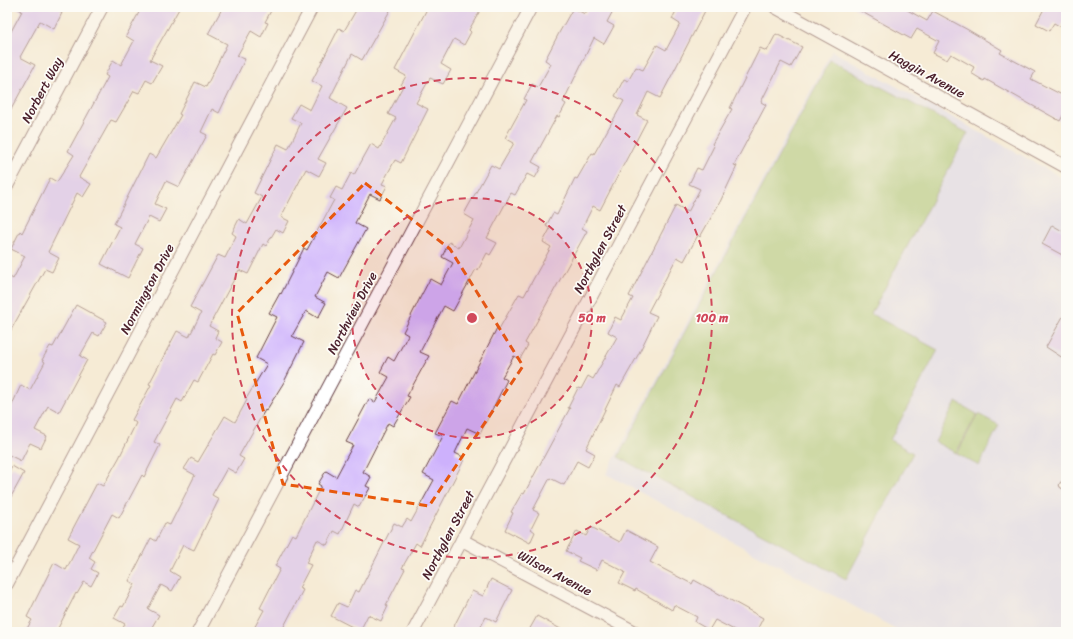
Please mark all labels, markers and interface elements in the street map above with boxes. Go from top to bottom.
street label: Haggin Avenue [885,43,970,105]
street label: Norbert Way [15,52,69,127]
street label: Northglen Street [567,200,634,298]
street label: Normington Drive [113,239,181,339]
street label: Northview Drive [320,267,384,359]
text: 50 m [578,307,606,329]
text: 100 m [696,307,729,329]
centre of rings [465,311,479,325]
street label: Northglen Street [415,486,482,584]
street label: Wilson Avenue [513,544,597,603]

